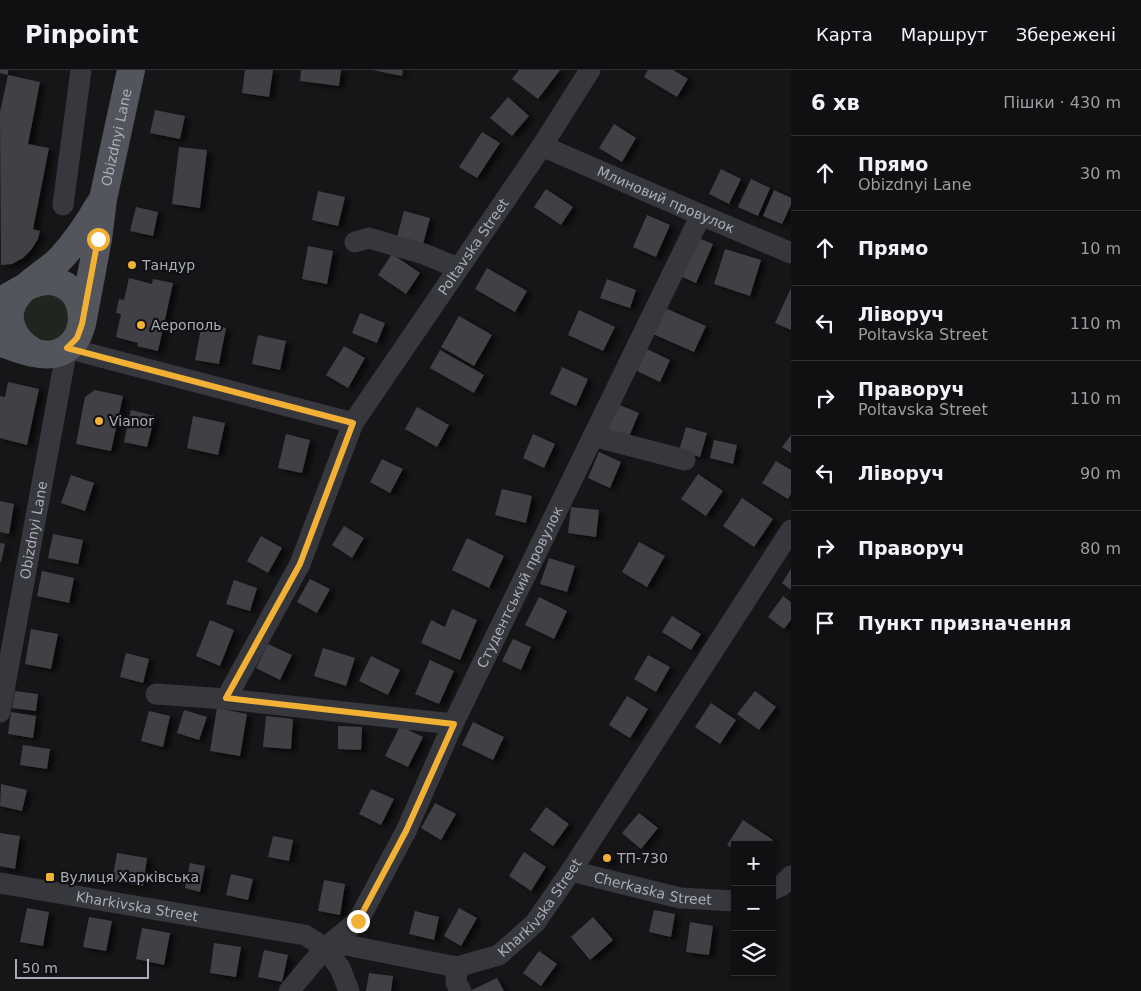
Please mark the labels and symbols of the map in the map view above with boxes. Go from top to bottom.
street label: Obizdnyi Lane [98,87,135,188]
street label: Млиновий провулок [595,163,737,236]
street label: Poltavska Street [435,195,512,298]
route start [87,228,110,251]
place label: Тандур [141,257,195,273]
marker: Тандур [126,259,138,271]
place label: Аерополь [151,317,222,333]
marker: Аерополь [135,319,147,331]
place label: Vianor [109,413,154,429]
marker: Vianor [93,415,105,427]
street label: Obizdnyi Lane [17,480,50,580]
street label: Студентський провулок [474,503,566,671]
place label: ТП-730 [616,850,668,866]
marker: ТП-730 [601,852,613,864]
street label: Kharkivska Street [494,855,585,960]
place label: Вулиця Харківська [60,869,199,885]
street label: Cherkaska Street [592,869,713,908]
marker: Вулиця Харківська [44,871,56,883]
street label: Kharkivska Street [75,888,200,925]
route end [347,910,370,933]
scale bar [15,956,149,979]

